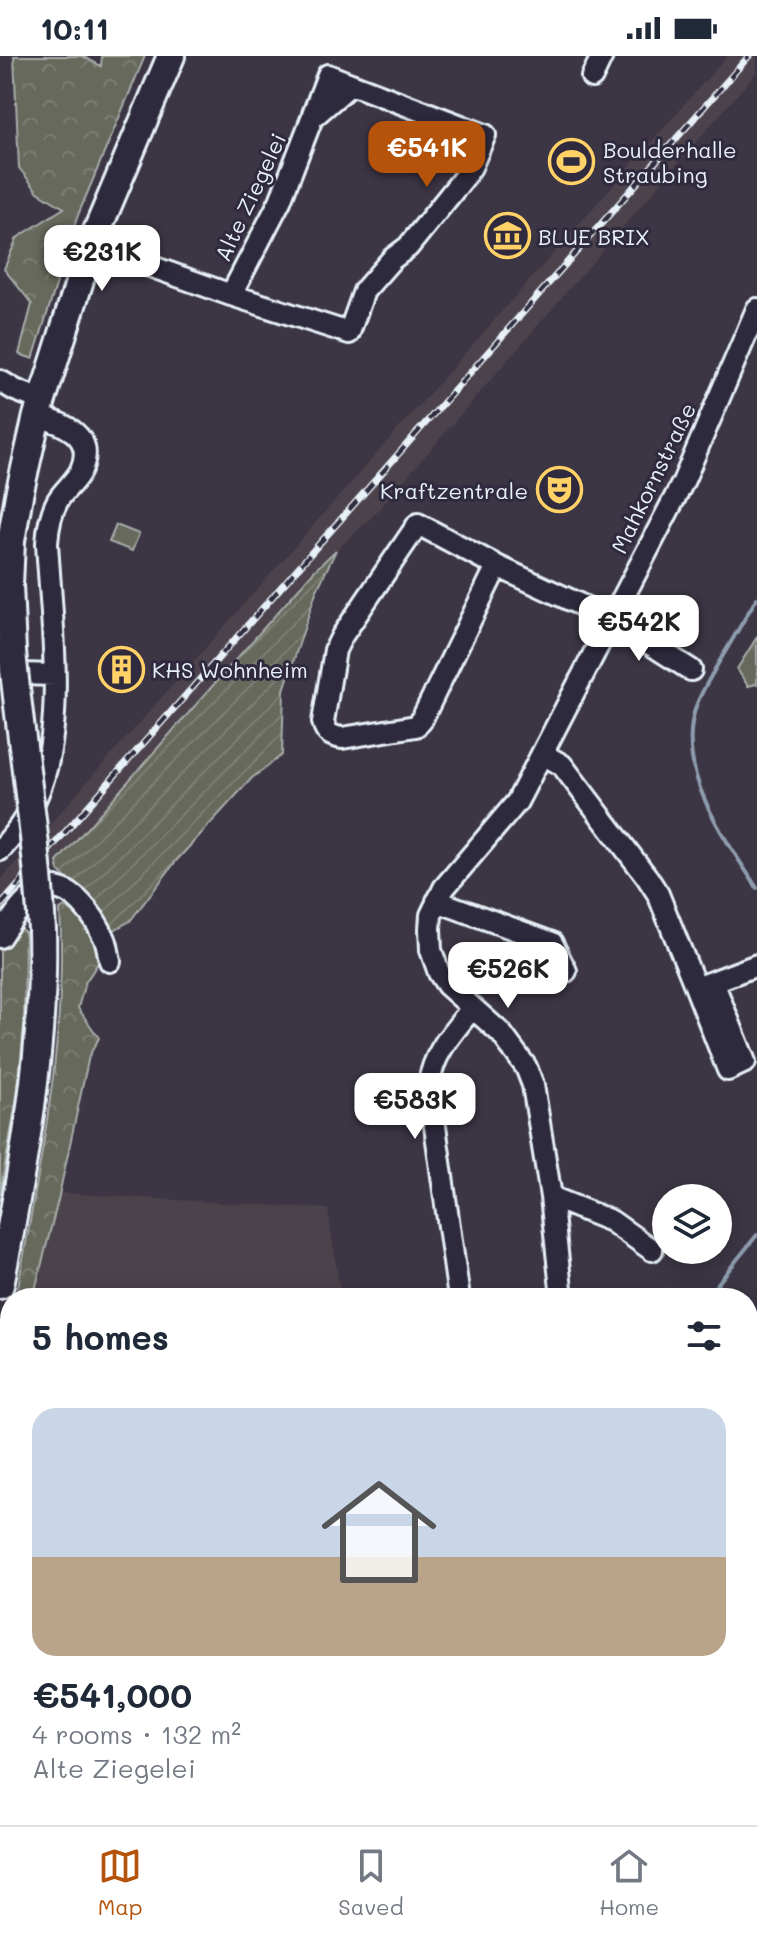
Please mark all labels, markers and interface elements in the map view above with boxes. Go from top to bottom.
text: 10:11 [40,8,109,48]
pin: €541K [371,121,483,189]
street label: Alte Ziegelei [208,128,292,266]
text: €541K [386,130,468,164]
place label: Boulderhalle Straubing [603,135,737,189]
sports icon: Boulderhalle Straubing [548,138,596,186]
museum icon: BLUE BRIX [483,212,531,260]
place label: BLUE BRIX [538,222,650,251]
pin: €231K [46,225,158,293]
text: €231K [62,234,142,268]
street label: Mahkornstraße [604,398,702,558]
theatre icon: Kraftzentrale [535,466,583,514]
place label: Kraftzentrale [380,476,528,505]
pin: €542K [583,595,695,663]
text: €542K [597,604,681,638]
building icon: KHS Wohnheim [97,645,145,693]
place label: KHS Wohnheim [152,655,308,684]
pin: €526K [452,942,564,1010]
text: €526K [466,951,550,985]
pin: €583K [359,1073,471,1141]
text: €583K [372,1082,458,1116]
map controls [652,1184,732,1264]
button: layers [652,1184,732,1264]
text: 5 homes [32,1314,169,1359]
icon: filters [682,1314,726,1358]
icon: home [307,1460,451,1604]
text: €541,000 [32,1672,192,1717]
text: 4 rooms · 132 m² [32,1717,241,1751]
text: Alte Ziegelei [32,1751,196,1785]
tab: Map [98,1844,143,1921]
tab: Saved [338,1844,404,1921]
tab: Home [599,1844,659,1921]

